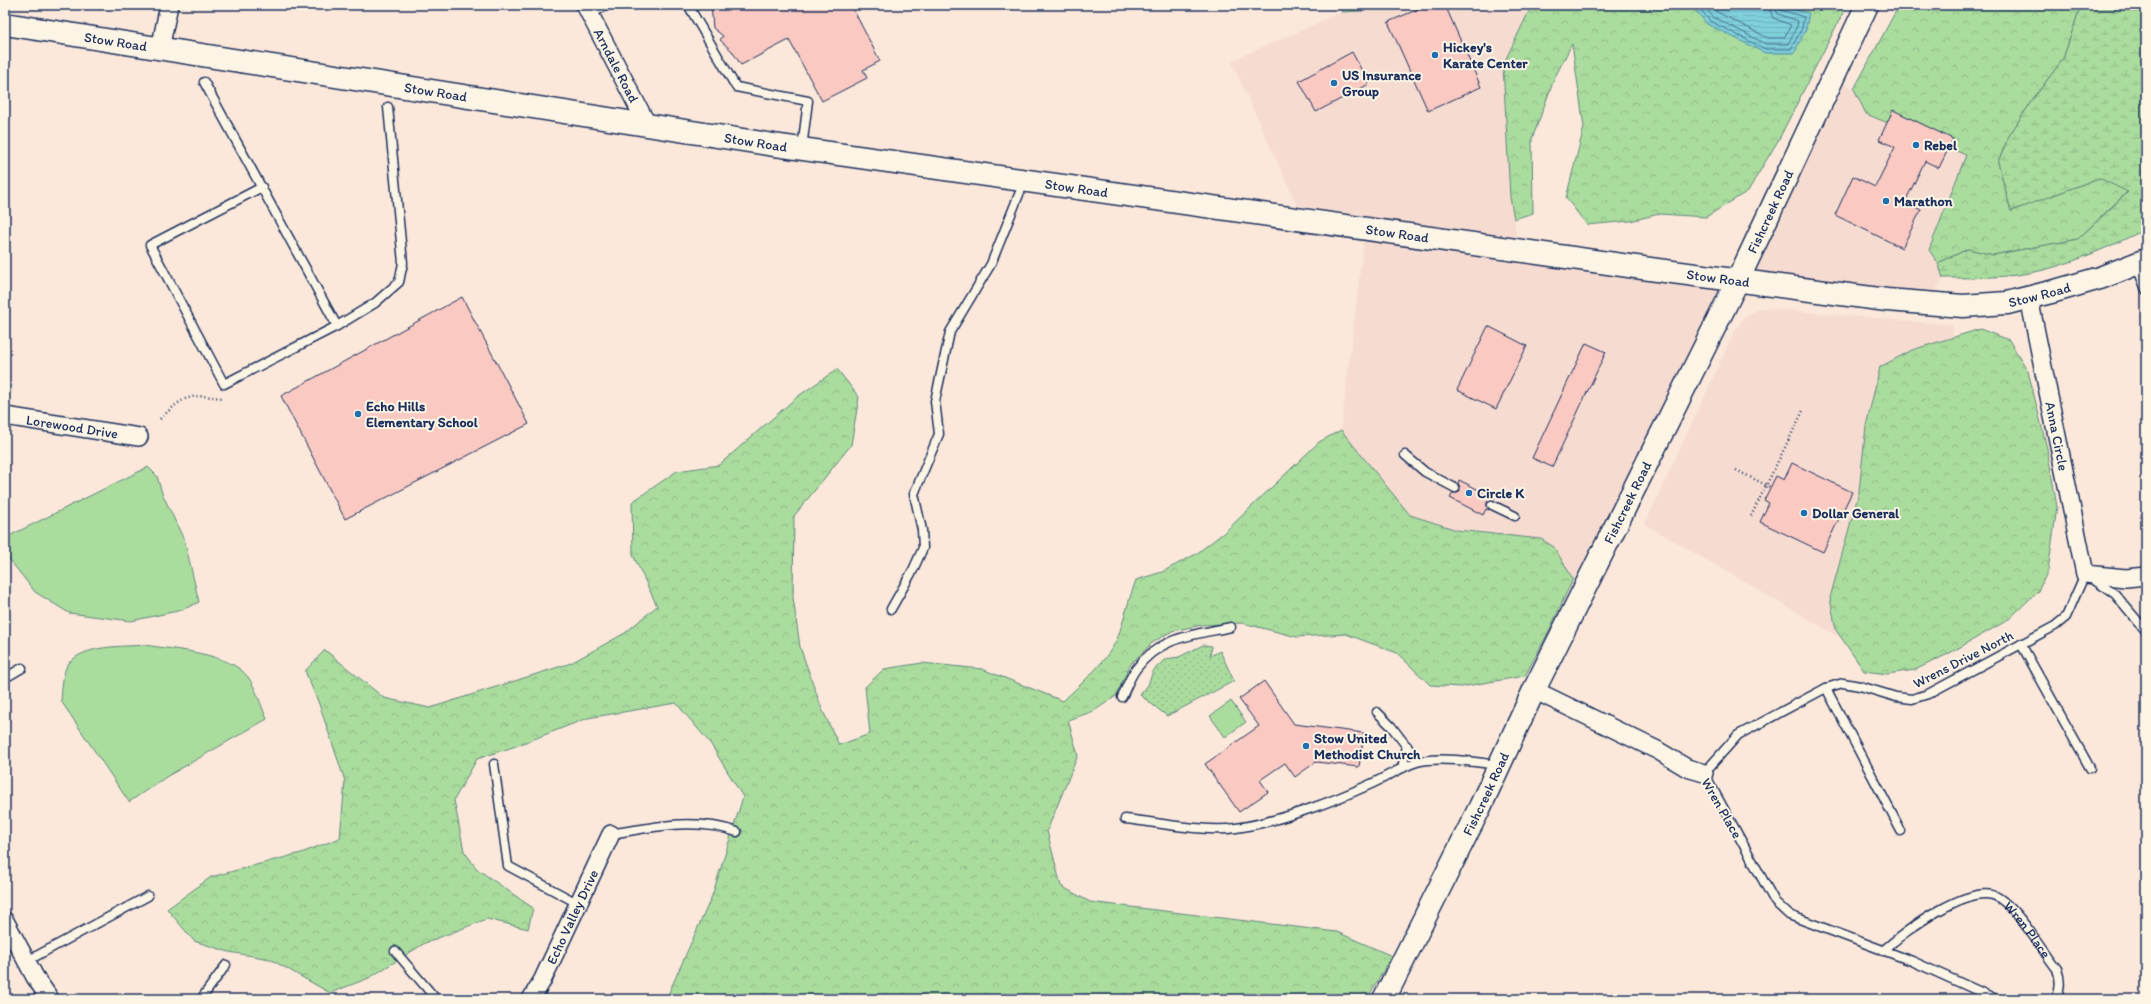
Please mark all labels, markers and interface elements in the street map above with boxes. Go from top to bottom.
street label: Arndale Road [590,26,642,106]
street label: Stow Road [83,29,149,55]
place label: Hickey's Karate Center [1443,39,1528,72]
marker: Hickey's Karate Center [1430,50,1440,60]
place label: US Insurance Group [1342,67,1422,100]
marker: US Insurance Group [1329,78,1339,88]
street label: Stow Road [403,79,469,106]
street label: Stow Road [723,129,789,156]
place label: Rebel [1924,137,1958,154]
marker: Rebel [1911,140,1921,150]
street label: Fishcreek Road [1744,167,1798,256]
street label: Stow Road [1044,175,1110,201]
place label: Marathon [1894,193,1953,210]
marker: Marathon [1881,196,1891,206]
street label: Stow Road [1365,221,1430,247]
street label: Stow Road [1685,266,1751,291]
street label: Stow Road [2007,279,2073,311]
place label: Echo Hills Elementary School [366,398,479,431]
street label: Anna Circle [2041,400,2072,473]
marker: Echo Hills Elementary School [353,409,363,419]
street label: Lorewood Drive [25,411,119,443]
street label: Fishcreek Road [1600,458,1656,547]
place label: Circle K [1477,485,1525,502]
marker: Circle K [1464,488,1474,498]
place label: Dollar General [1812,505,1900,522]
marker: Dollar General [1799,508,1809,518]
street label: Wrens Drive North [1910,627,2016,692]
place label: Stow United Methodist Church [1314,730,1421,763]
marker: Stow United Methodist Church [1301,741,1311,751]
street label: Fishcreek Road [1459,749,1513,838]
street label: Wren Place [1697,775,1746,842]
street label: Echo Valley Drive [543,867,602,967]
street label: Wren Place [2000,898,2054,962]

